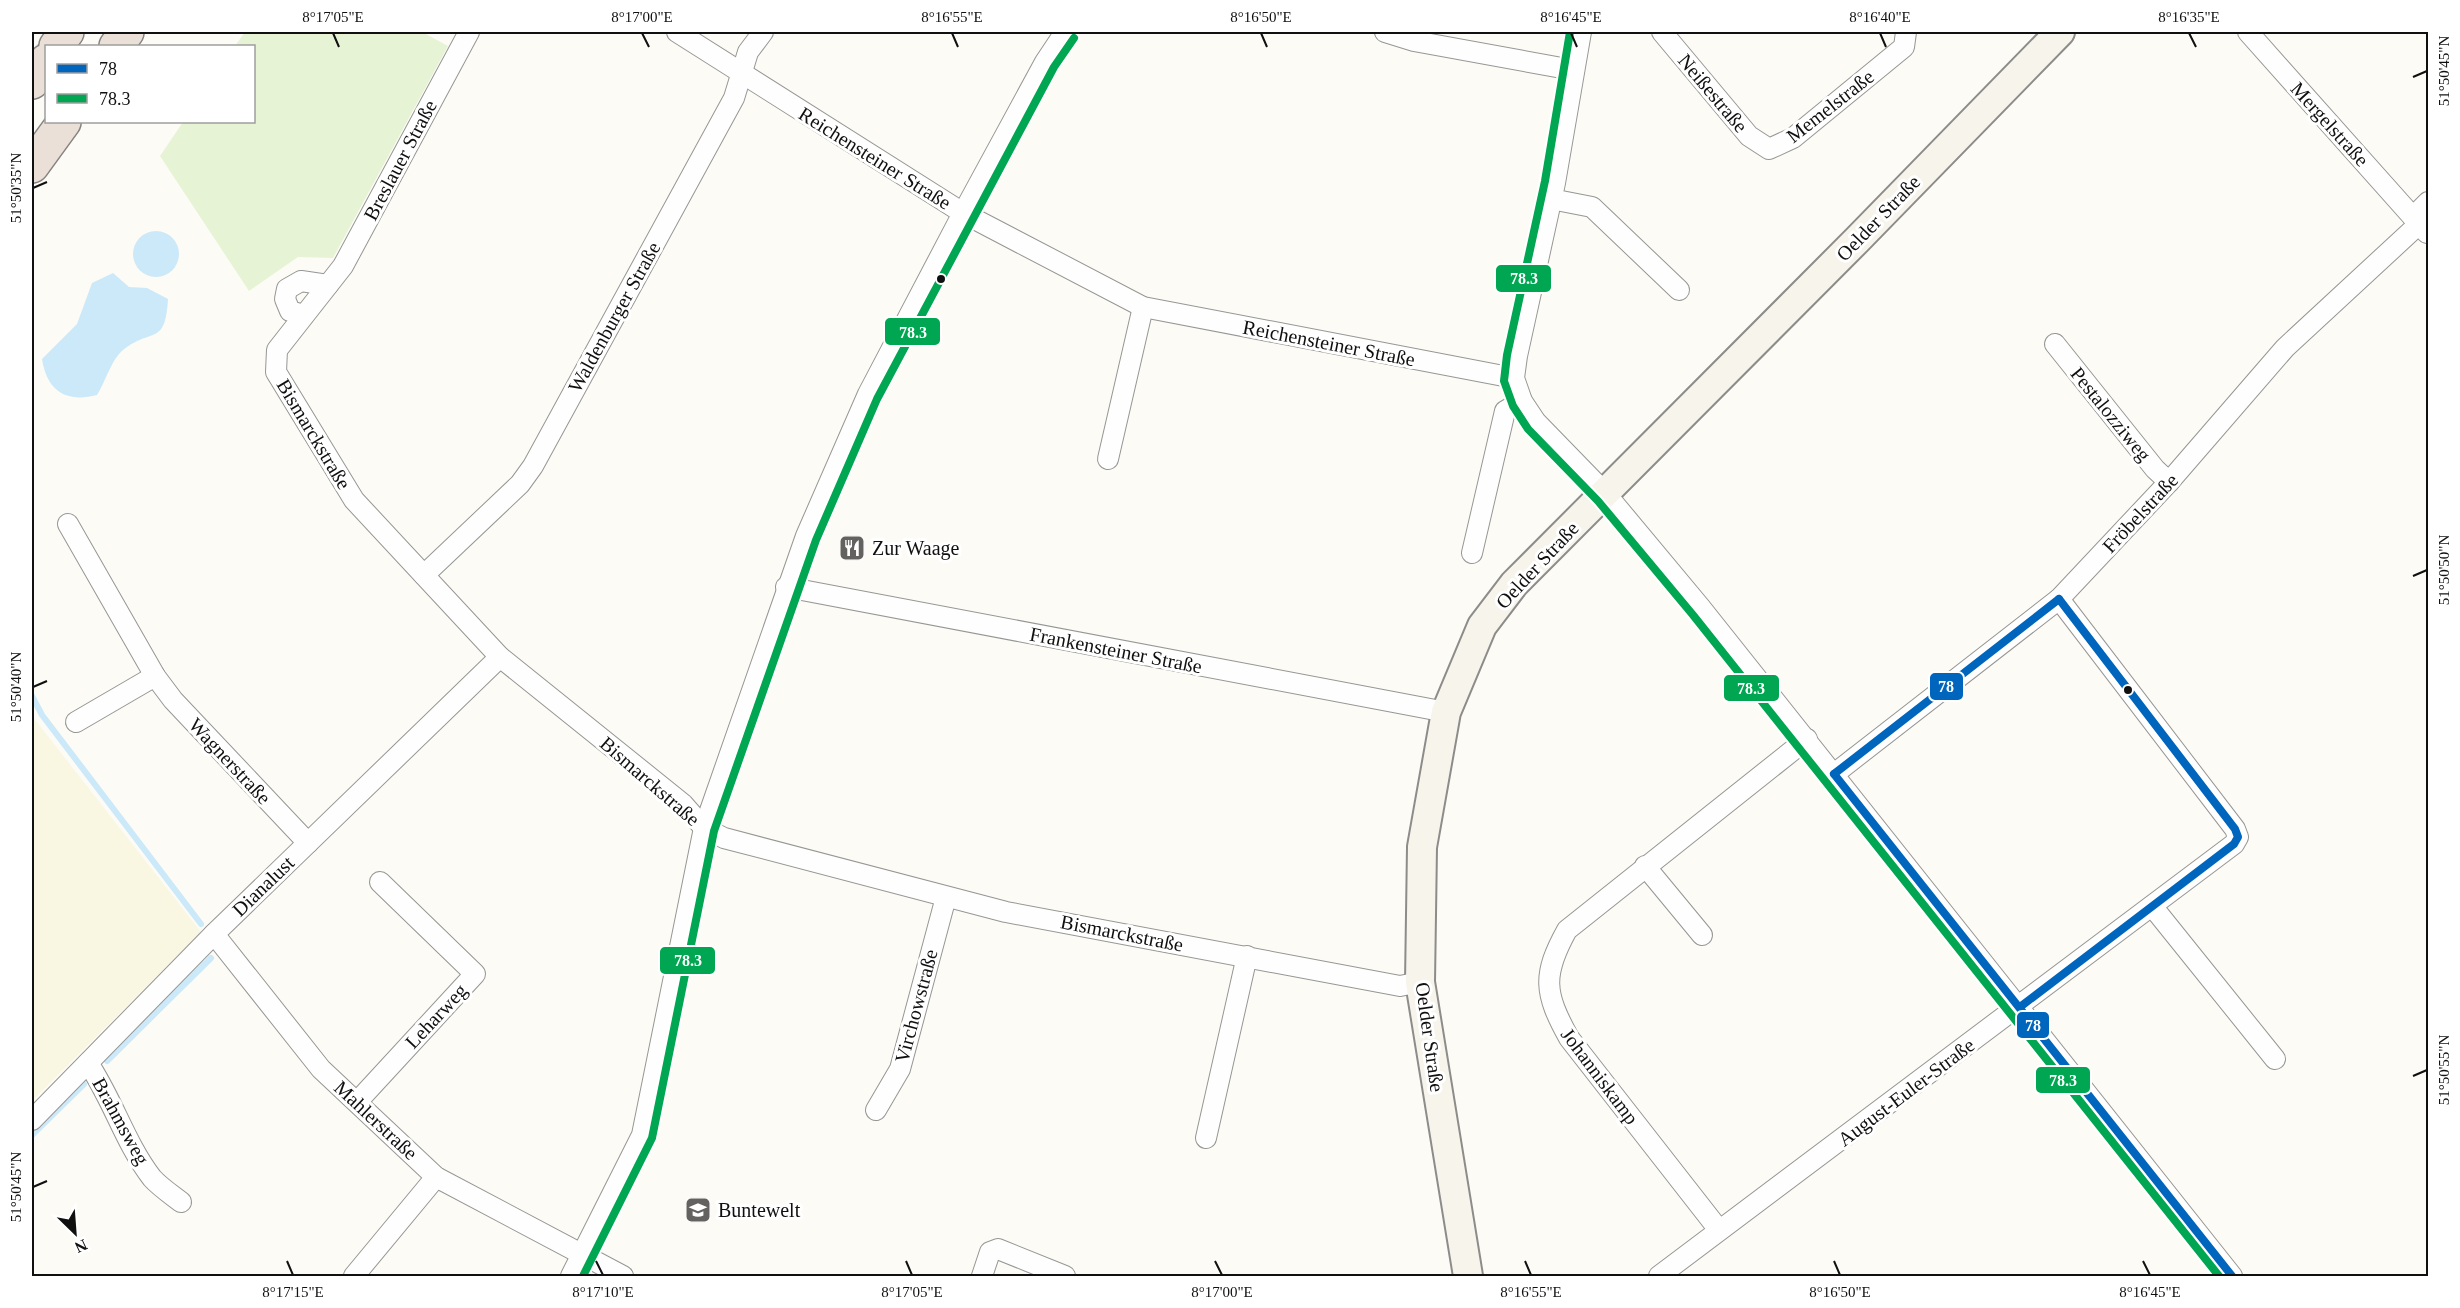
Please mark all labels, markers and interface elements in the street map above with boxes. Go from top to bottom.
text: 8°17'05"E [302,9,364,25]
text: 8°17'00"E [611,9,673,25]
text: 8°16'55"E [921,9,983,25]
text: 8°16'50"E [1230,9,1292,25]
text: 8°16'45"E [1540,9,1602,25]
text: 8°16'40"E [1849,9,1911,25]
text: 8°16'35"E [2158,9,2220,25]
text: 51°50'45"N [2436,36,2452,106]
legend [45,45,255,123]
street label: Neißestraße [1674,49,1752,137]
text: 78 [99,59,117,79]
street label: Memelstraße [1782,65,1878,147]
street label: Mergelstraße [2286,78,2373,171]
text: 78.3 [99,89,131,109]
street label: Breslauer Straße [359,96,441,224]
street label: Reichensteiner Straße [795,102,955,214]
text: 51°50'35"N [8,153,24,223]
street label: Oelder Straße [1832,171,1924,265]
street label: Waldenburger Straße [564,238,665,397]
line badge: 78.3 [1495,264,1552,293]
text: 78.3 [1510,270,1538,287]
unlabelled marker [935,273,947,285]
street label: Reichensteiner Straße [1241,316,1417,371]
line badge: 78.3 [884,317,941,346]
text: 78.3 [899,324,927,341]
street label: Pestalozziweg [2066,363,2156,466]
street label: Bismarckstraße [273,375,356,493]
street label: Fröbelstraße [2098,469,2182,557]
street label: Oelder Straße [1491,517,1583,613]
restaurant icon: Zur Waage [837,533,867,563]
text: 51°50'50"N [2436,535,2452,605]
place label: Zur Waage [872,537,960,560]
street label: Frankensteiner Straße [1028,623,1204,678]
text: 51°50'40"N [8,652,24,722]
line badge: 78 [1929,672,1964,701]
line badge: 78.3 [1723,674,1780,702]
text: 78 [1938,678,1954,695]
text: 78.3 [1737,680,1765,697]
unlabelled marker [2122,684,2134,696]
street label: Wagnerstraße [184,713,275,809]
street label: Bismarckstraße [596,732,704,830]
street label: Dianalust [228,851,299,921]
street label: Bismarckstraße [1059,910,1185,956]
line badge: 78.3 [659,946,716,975]
street label: Virchowstraße [890,947,942,1065]
text: 78.3 [674,952,702,969]
street label: Leharweg [401,979,472,1053]
street label: Oelder Straße [1411,981,1449,1093]
line badge: 78 [2016,1011,2050,1039]
text: 78 [2025,1017,2041,1034]
street label: Johanniskamp [1556,1024,1643,1129]
street label: August-Euler-Straße [1833,1033,1979,1151]
text: 51°50'55"N [2436,1035,2452,1105]
line badge: 78.3 [2035,1066,2091,1094]
text: 78.3 [2049,1072,2077,1089]
street label: Brahmsweg [87,1074,154,1169]
street label: Mahlerstraße [330,1076,422,1164]
text: 51°50'45"N [8,1152,24,1222]
school or university icon: Buntewelt [683,1195,713,1225]
place label: Buntewelt [718,1199,801,1221]
north arrow [45,1203,105,1263]
text: N [72,1236,90,1256]
text: 8°17'15"E [262,1284,324,1300]
text: 8°17'10"E [572,1284,634,1300]
text: 8°17'05"E [881,1284,943,1300]
text: 8°17'00"E [1191,1284,1253,1300]
text: 8°16'55"E [1500,1284,1562,1300]
text: 8°16'50"E [1809,1284,1871,1300]
text: 8°16'45"E [2119,1284,2181,1300]

